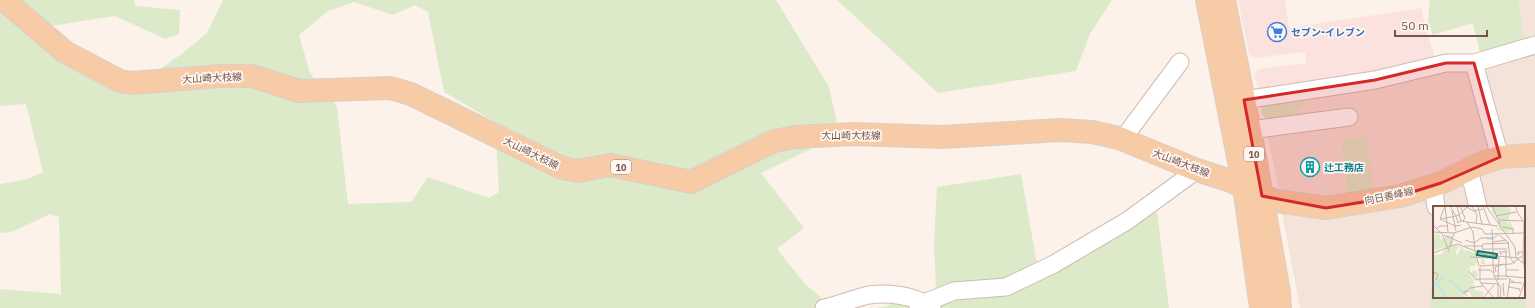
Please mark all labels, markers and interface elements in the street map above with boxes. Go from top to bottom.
scale bar [1395,12,1487,38]
text: 50 m [1401,18,1429,33]
supermarket icon: セブン-イレブン [1266,21,1288,43]
place label: セブン-イレブン [1291,26,1365,39]
street label: 大山崎大枝線 [182,70,242,86]
street label: 大山崎大枝線 [821,129,881,142]
street label: 大山崎大枝線 [501,134,561,172]
street label: 大山崎大枝線 [1151,146,1211,180]
road number: 10 [1244,147,1264,161]
building icon: 辻工務店 [1299,156,1321,178]
road number: 10 [611,160,631,174]
place label: 辻工務店 [1324,161,1364,174]
street label: 向日善峰線 [1363,184,1415,208]
inset map [1433,206,1525,298]

